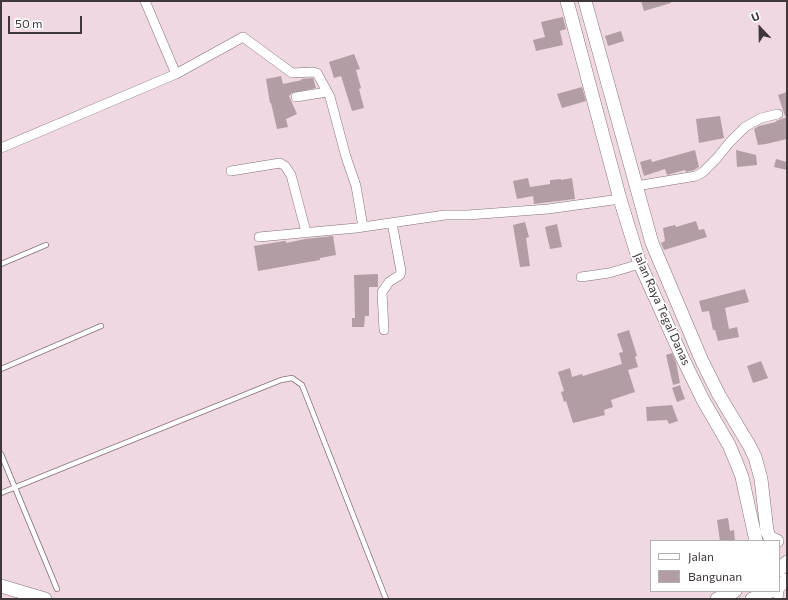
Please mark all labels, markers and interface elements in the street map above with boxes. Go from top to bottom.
scale bar [10,8,84,34]
north arrow [740,8,780,48]
text: U [749,9,761,24]
text: 50 m [15,16,43,30]
street label: Jalan Raya Tegal Danas [631,250,693,368]
legend [650,540,780,592]
text: Jalan [688,549,714,563]
text: Bangunan [688,569,742,583]

